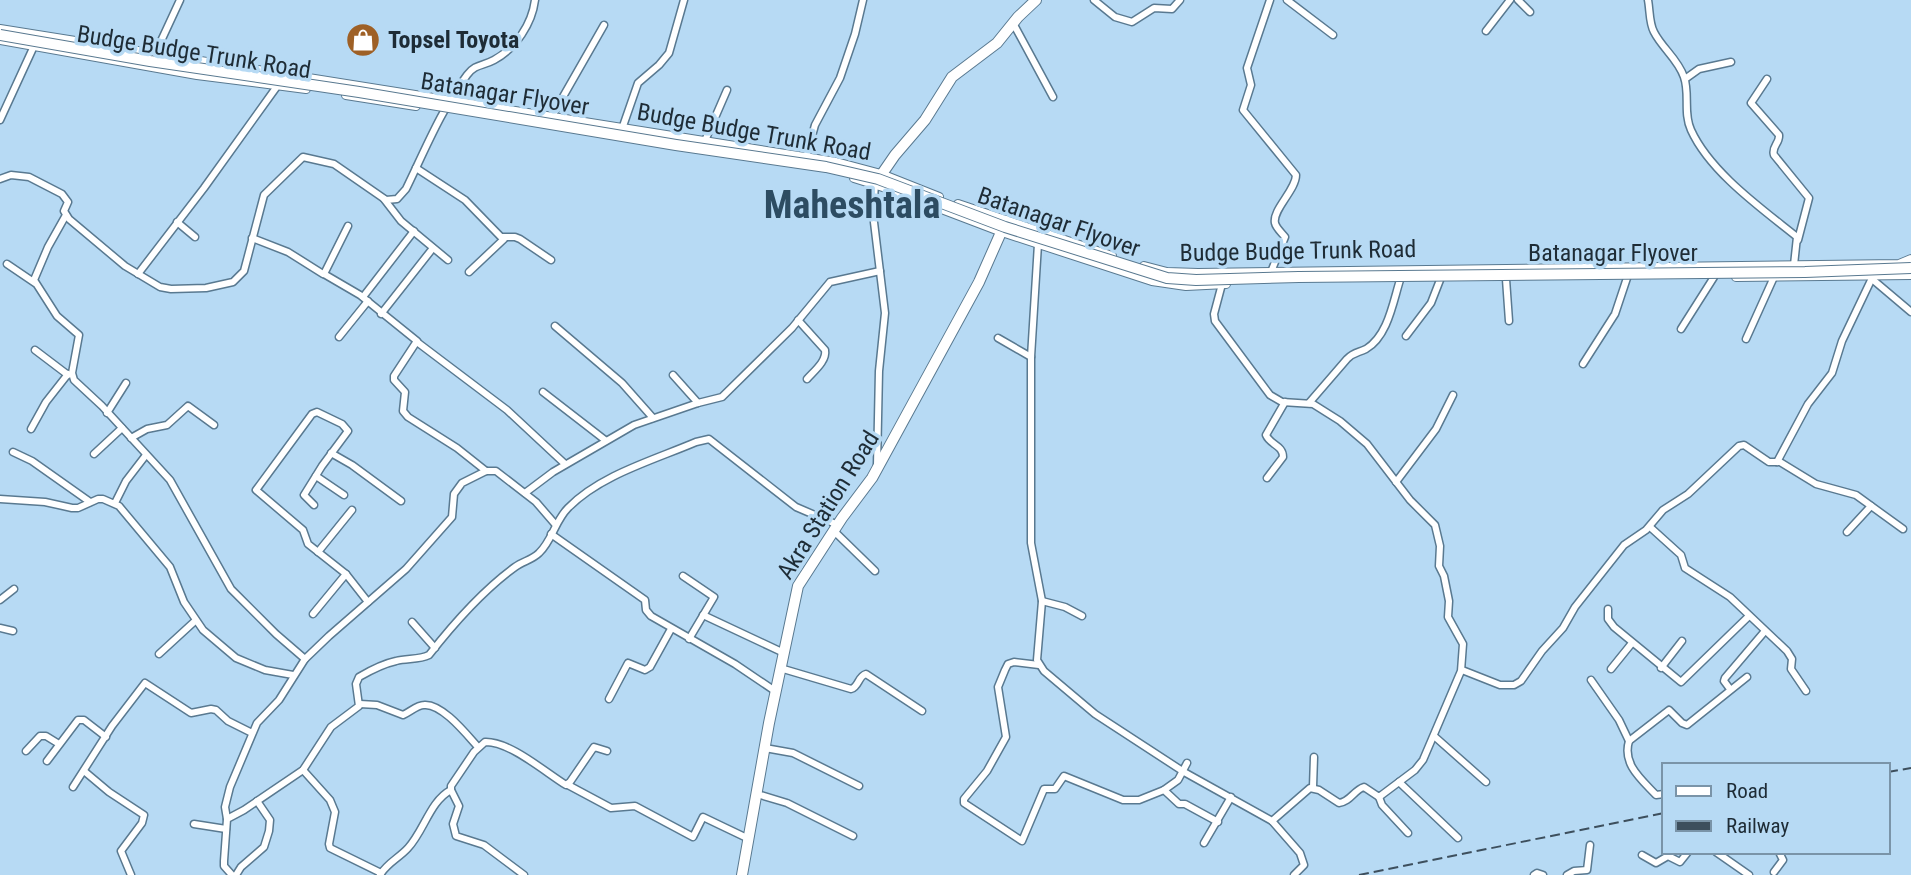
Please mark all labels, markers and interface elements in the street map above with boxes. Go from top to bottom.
street label: Budge Budge Trunk Road [75,20,313,84]
shop icon: Topsel Toyota [344,21,382,59]
place label: Topsel Toyota [388,26,519,54]
street label: Batanagar Flyover [419,67,591,121]
street label: Budge Budge Trunk Road [635,98,873,166]
street label: Batanagar Flyover [974,181,1144,263]
district label: Maheshtala [764,183,940,227]
street label: Budge Budge Trunk Road [1179,235,1417,267]
street label: Batanagar Flyover [1528,239,1698,267]
street label: Akra Station Road [771,426,885,584]
legend [1662,763,1890,854]
text: Road [1726,779,1768,803]
text: Railway [1726,814,1789,838]

